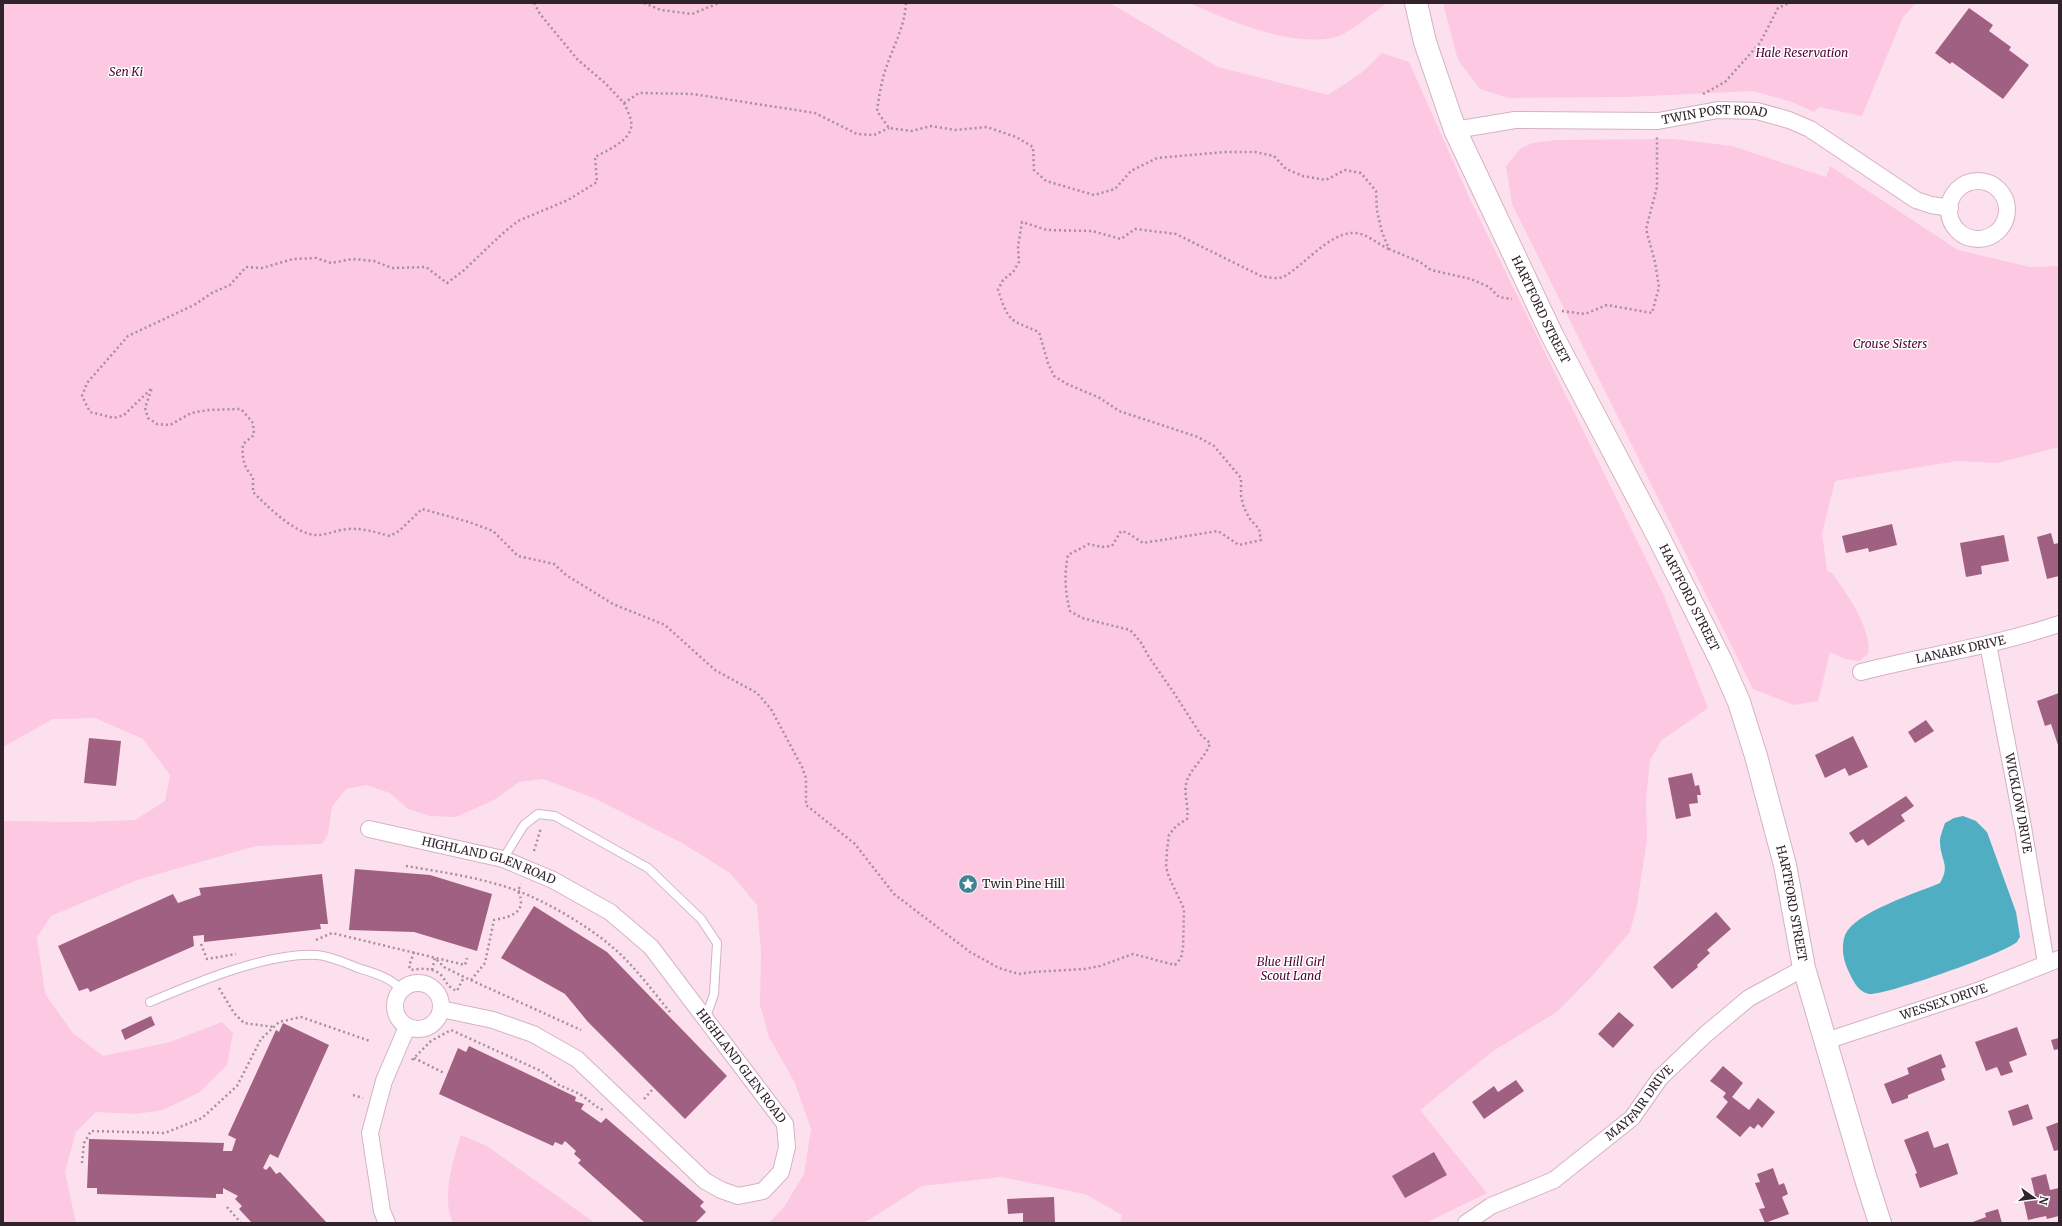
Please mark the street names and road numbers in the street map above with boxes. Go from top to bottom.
street label: TWIN POST ROAD [1660,102,1769,127]
street label: HARTFORD STREET [1509,253,1574,366]
street label: HARTFORD STREET [1656,541,1723,654]
street label: LANARK DRIVE [1914,632,2007,666]
street label: WICKLOW DRIVE [2002,751,2035,855]
street label: HIGHLAND GLEN ROAD [420,833,558,887]
street label: HARTFORD STREET [1773,843,1811,963]
street label: WESSEX DRIVE [1897,980,1989,1023]
street label: HIGHLAND GLEN ROAD [693,1005,790,1126]
street label: MAYFAIR DRIVE [1602,1062,1676,1143]

